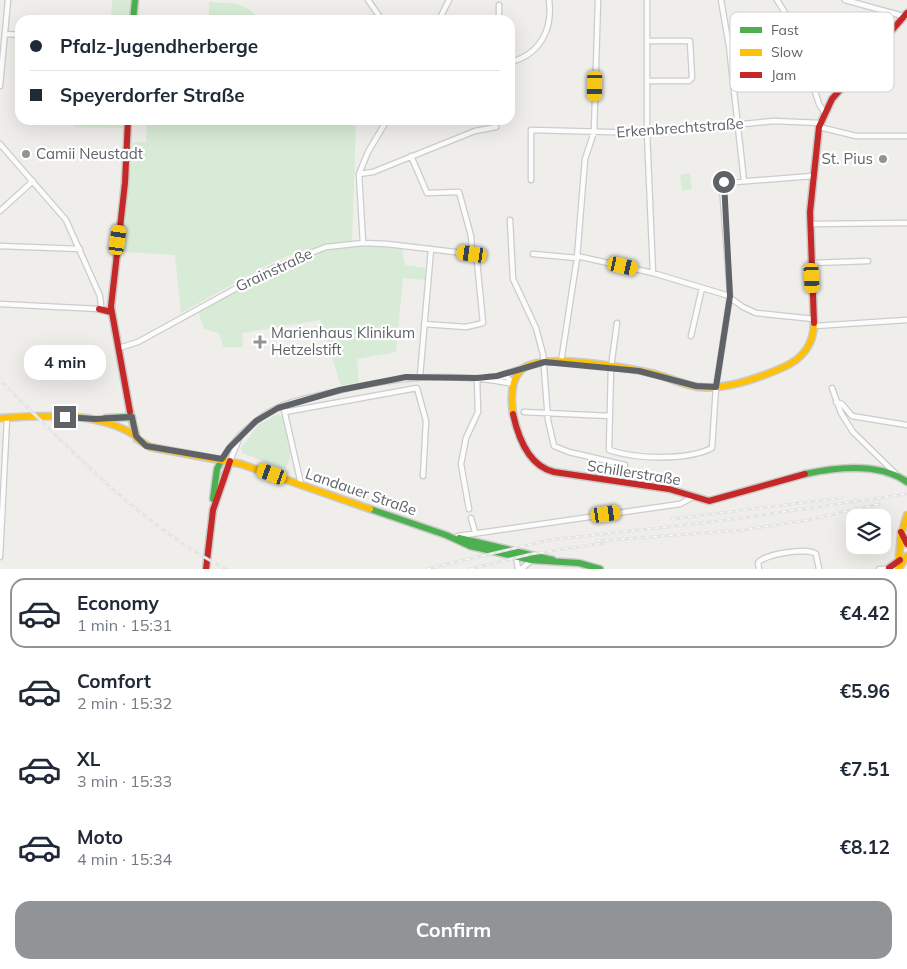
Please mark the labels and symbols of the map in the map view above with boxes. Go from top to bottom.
legend [730,12,894,92]
text: Fast [771,21,799,39]
text: Slow [771,43,803,61]
text: Jam [771,66,796,84]
car [587,71,602,101]
street label: Erkenbrechtstraße [616,114,744,141]
place label: Camii Neustadt [36,144,143,163]
marker: Camii Neustadt [20,148,32,160]
place label: St. Pius [821,149,873,168]
marker: St. Pius [877,153,889,165]
route start [713,171,735,193]
car [108,224,127,256]
street label: Grainstraße [232,244,315,296]
car [456,244,487,264]
car [606,255,639,277]
car [803,263,820,293]
place label: Marienhaus Klinikum Hetzelstift [271,323,415,359]
marker: Marienhaus Klinikum Hetzelstift [253,335,267,349]
callout: 4 min [24,344,106,380]
route end [54,406,76,428]
street label: Schillerstraße [586,456,682,489]
car [255,462,288,486]
street label: Landauer Straße [303,464,419,520]
car [590,504,621,524]

